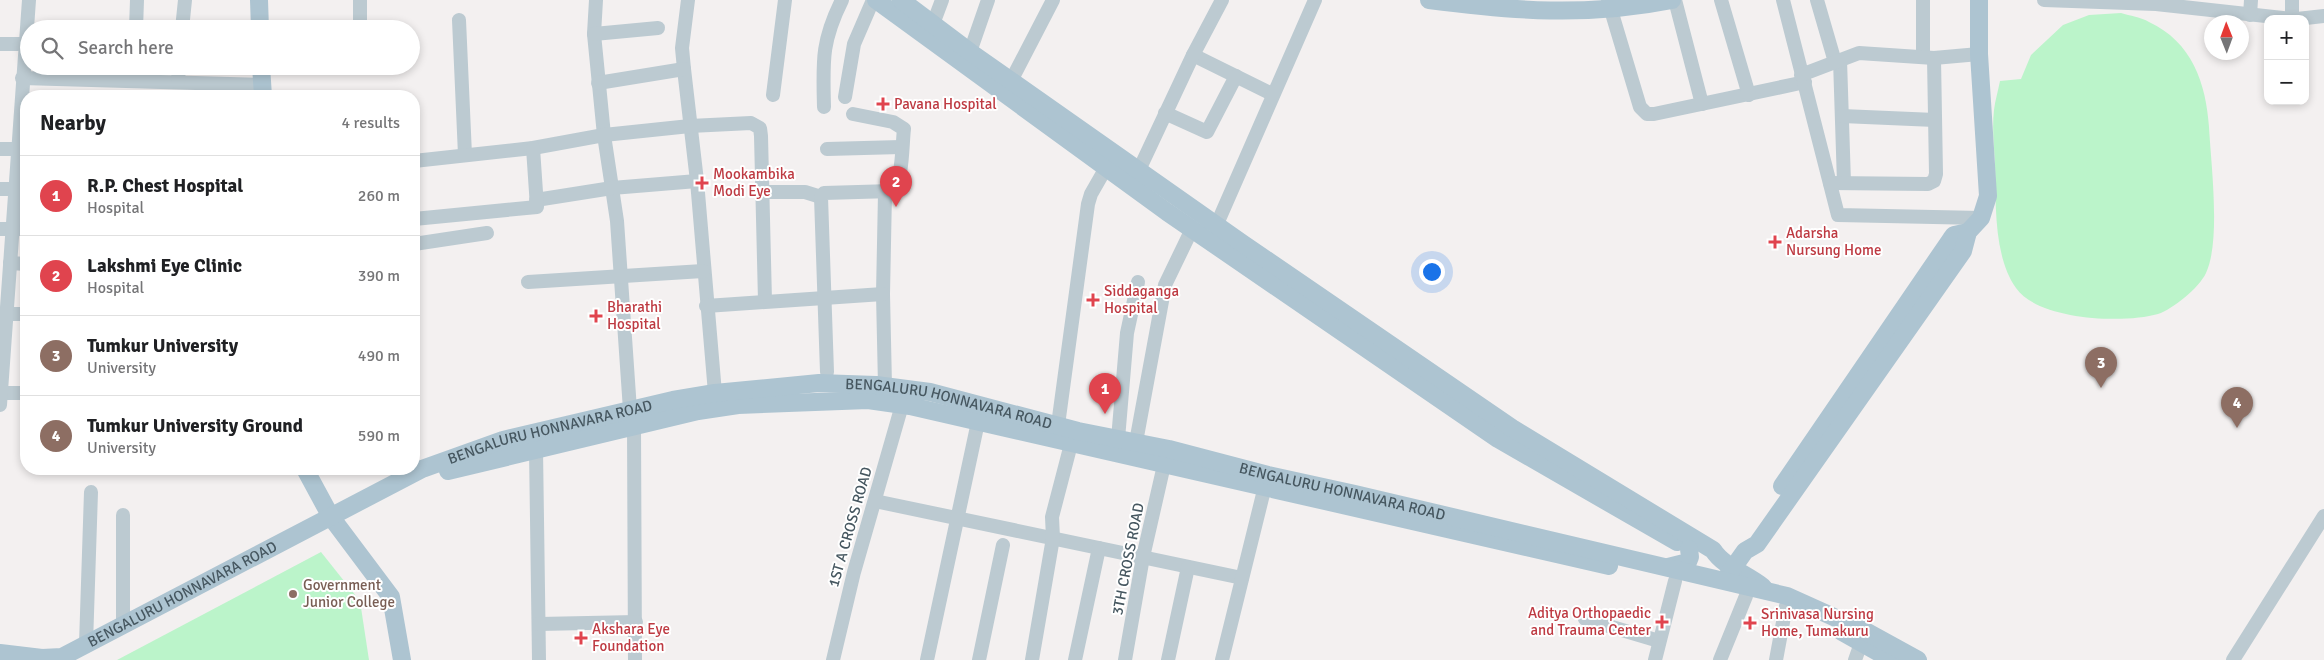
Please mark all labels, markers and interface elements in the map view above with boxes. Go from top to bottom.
north arrow [2204,15,2249,60]
map controls [2264,15,2309,105]
button: + [2264,15,2309,60]
search box [20,20,420,75]
icon: search [38,34,66,62]
text: Search here [78,36,174,60]
button: − [2264,60,2309,105]
place label: Pavana Hospital [894,95,997,113]
marker: Pavana Hospital [876,97,890,111]
text: Nearby [40,110,106,136]
text: 4 results [341,113,400,133]
place label: Mookambika Modi Eye [713,165,795,200]
pin: 2 [880,166,912,207]
text: R.P. Chest Hospital [87,174,243,198]
marker: Mookambika Modi Eye [695,176,709,190]
text: 1 [52,186,60,206]
text: 260 m [358,186,400,206]
text: Hospital [87,198,144,218]
place label: Adarsha Nursung Home [1786,224,1881,259]
marker: Adarsha Nursung Home [1768,235,1782,249]
text: Lakshmi Eye Clinic [87,254,242,278]
your location [1419,259,1445,285]
text: 2 [52,266,60,286]
text: 390 m [358,266,400,286]
text: Hospital [87,278,144,298]
place label: Siddaganga Hospital [1104,282,1179,317]
marker: Siddaganga Hospital [1086,293,1100,307]
place label: Bharathi Hospital [607,298,662,333]
marker: Bharathi Hospital [589,309,603,323]
text: Tumkur University [87,334,238,358]
text: 3 [52,346,60,366]
text: 490 m [358,346,400,366]
pin: 3 [2085,347,2117,388]
text: University [87,358,156,378]
pin: 1 [1089,373,1121,414]
street label: BENGALURU HONNAVARA ROAD [845,375,1054,433]
pin: 4 [2221,387,2253,428]
street label: BENGALURU HONNAVARA ROAD [445,396,654,468]
text: Tumkur University Ground [87,414,303,438]
text: 4 [52,426,60,446]
text: 590 m [358,426,400,446]
text: University [87,438,156,458]
street label: BENGALURU HONNAVARA ROAD [1237,459,1447,524]
street label: 1ST A CROSS ROAD [824,465,876,589]
street label: 3TH CROSS ROAD [1108,501,1148,617]
street label: BENGALURU HONNAVARA ROAD [85,537,280,651]
place label: Government Junior College [303,576,395,611]
marker: Government Junior College [287,588,299,600]
place label: Aditya Orthopaedic and Trauma Center [1528,604,1651,639]
place label: Srinivasa Nursing Home, Tumakuru [1761,605,1874,640]
marker: Aditya Orthopaedic and Trauma Center [1655,615,1669,629]
marker: Srinivasa Nursing Home, Tumakuru [1743,616,1757,630]
place label: Akshara Eye Foundation [592,620,670,655]
marker: Akshara Eye Foundation [574,631,588,645]

